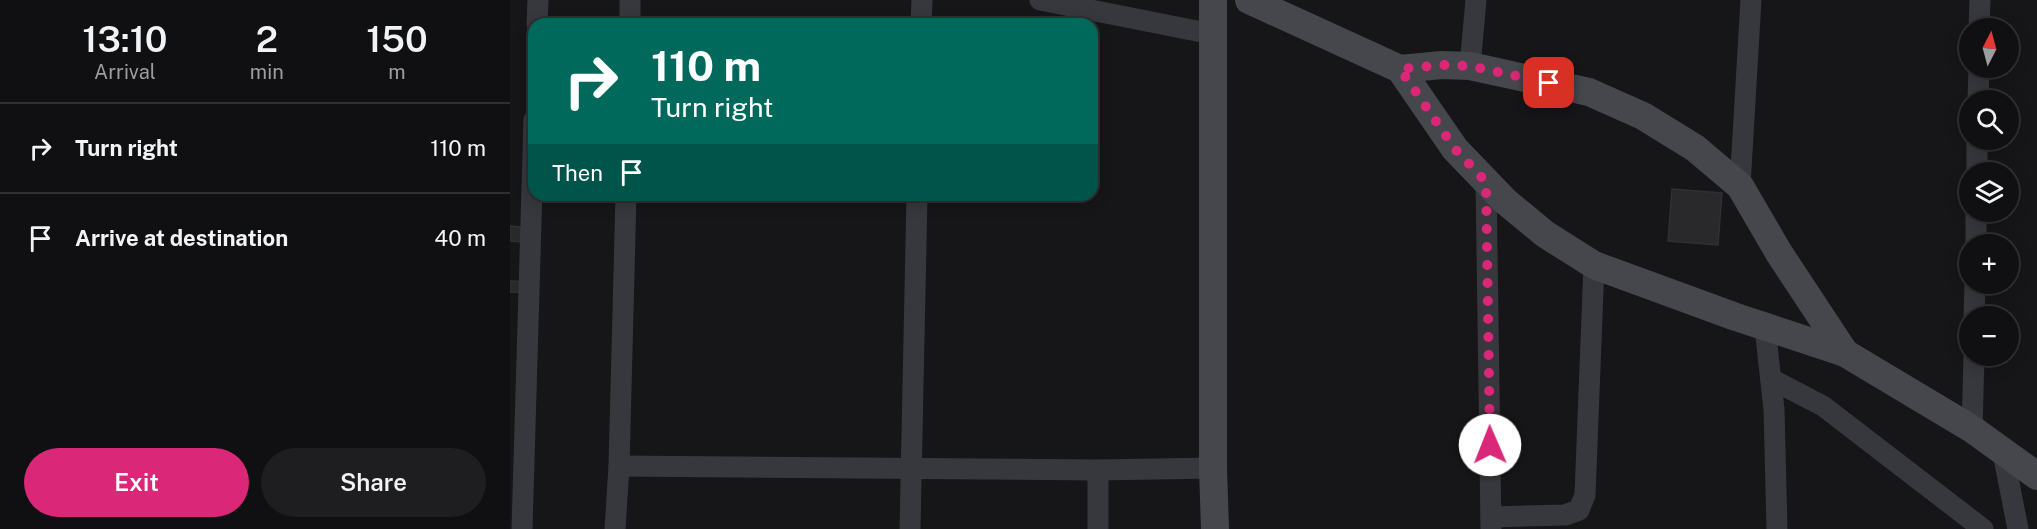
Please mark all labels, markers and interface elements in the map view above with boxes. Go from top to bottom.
text: 13:10 [82,18,168,60]
text: 2 [256,18,278,60]
text: 150 [366,18,428,60]
north arrow [1959,18,2019,78]
map controls [1959,18,2019,366]
text: 110 m [651,41,761,90]
icon: right [552,42,630,120]
pin [1523,57,1574,108]
text: Arrival [94,60,156,84]
text: min [250,60,284,84]
text: m [388,60,406,84]
icon: arrive [1532,66,1565,99]
button: search [1959,90,2019,150]
text: Turn right [651,91,774,123]
icon: right [24,132,57,165]
text: Turn right [75,135,178,161]
text: 110 m [430,135,486,161]
icon: arrive [615,156,648,189]
text: Then [552,160,603,186]
button: layers [1959,162,2019,222]
icon: arrive [24,222,57,255]
text: Arrive at destination [75,225,288,251]
text: 40 m [434,225,486,251]
button: + [1959,234,2019,294]
button: − [1959,306,2019,366]
position arrow [1458,413,1522,477]
button: Exit [24,448,249,517]
button: Share [261,448,486,517]

